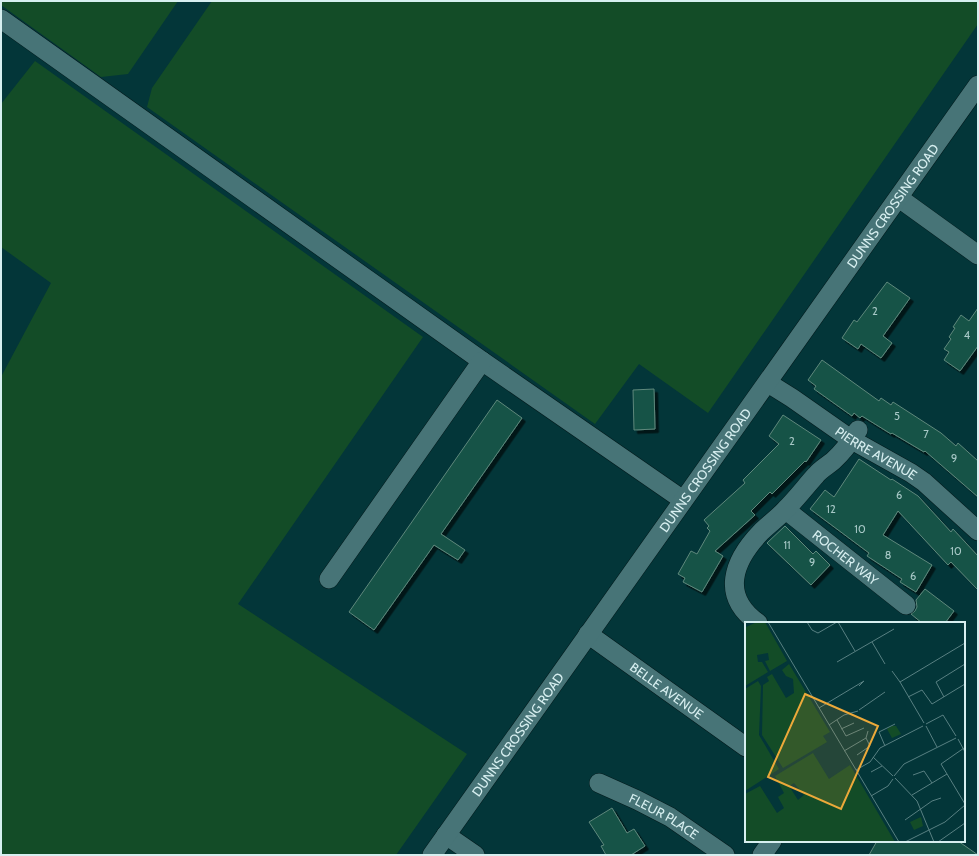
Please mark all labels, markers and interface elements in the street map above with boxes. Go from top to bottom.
street label: DUNNS CROSSING ROAD [843,141,942,271]
house number: 2 [872,304,878,318]
house number: 4 [964,328,971,342]
street label: DUNNS CROSSING ROAD [656,405,754,535]
house number: 5 [894,409,900,423]
street label: PIERRE AVENUE [832,423,920,483]
house number: 7 [923,427,929,441]
house number: 2 [789,434,795,448]
house number: 9 [951,451,957,465]
house number: 6 [896,488,902,502]
house number: 12 [826,502,836,516]
house number: 10 [854,522,866,536]
street label: ROCHER WAY [809,526,882,588]
house number: 11 [783,538,791,552]
house number: 10 [950,544,962,558]
house number: 8 [885,548,891,562]
house number: 9 [809,555,815,569]
house number: 6 [910,569,916,583]
inset map [745,622,965,842]
street label: BELLE AVENUE [627,659,707,722]
street label: DUNNS CROSSING ROAD [468,669,567,799]
street label: FLEUR PLACE [627,790,702,842]

